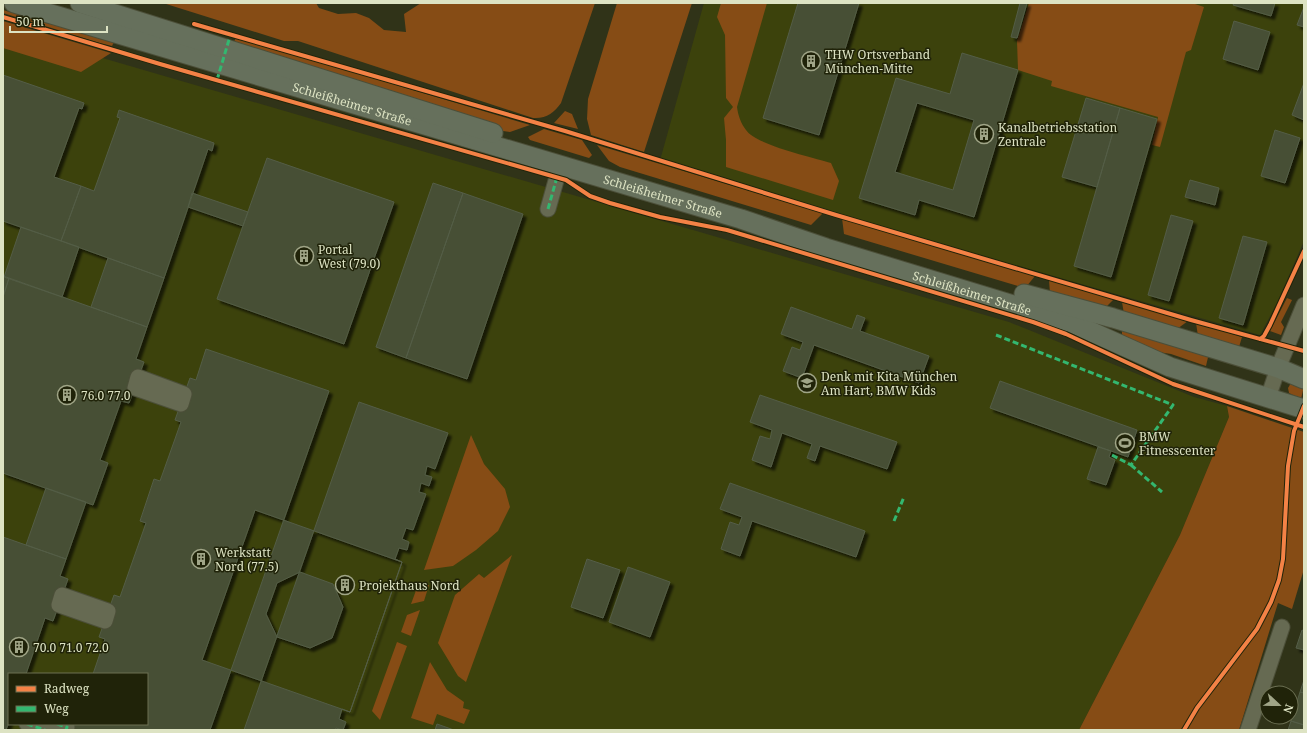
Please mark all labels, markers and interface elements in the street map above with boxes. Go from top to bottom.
scale bar [10,8,107,34]
text: 50 m [16,13,44,30]
place label: THW Ortsverband München-Mitte [825,46,931,77]
building icon: THW Ortsverband München-Mitte [800,50,822,72]
street label: Schleißheimer Straße [291,78,414,129]
place label: Kanalbetriebsstation Zentrale [998,119,1117,150]
building icon: Kanalbetriebsstation Zentrale [973,123,995,145]
street label: Schleißheimer Straße [601,170,725,222]
place label: Portal West (79.0) [318,241,380,272]
building icon: Portal West (79.0) [293,245,315,267]
street label: Schleißheimer Straße [911,266,1034,319]
place label: Denk mit Kita München Am Hart, BMW Kids [821,368,957,399]
school or university icon: Denk mit Kita München Am Hart, BMW Kids [796,372,818,394]
building icon: 76.0 77.0 [56,384,78,406]
place label: 76.0 77.0 [81,387,131,404]
place label: BMW Fitnesscenter [1139,428,1216,459]
sports icon: BMW Fitnesscenter [1114,432,1136,454]
place label: Werkstatt Nord (77.5) [215,544,279,575]
building icon: Werkstatt Nord (77.5) [190,548,212,570]
building icon: Projekthaus Nord [334,574,356,596]
place label: Projekthaus Nord [359,577,460,594]
building icon: 70.0 71.0 72.0 [8,636,30,658]
place label: 70.0 71.0 72.0 [33,639,109,656]
legend [8,673,148,725]
text: Radweg [44,680,90,697]
north arrow [1259,685,1299,725]
text: Weg [44,700,69,717]
text: N [1280,702,1297,716]

